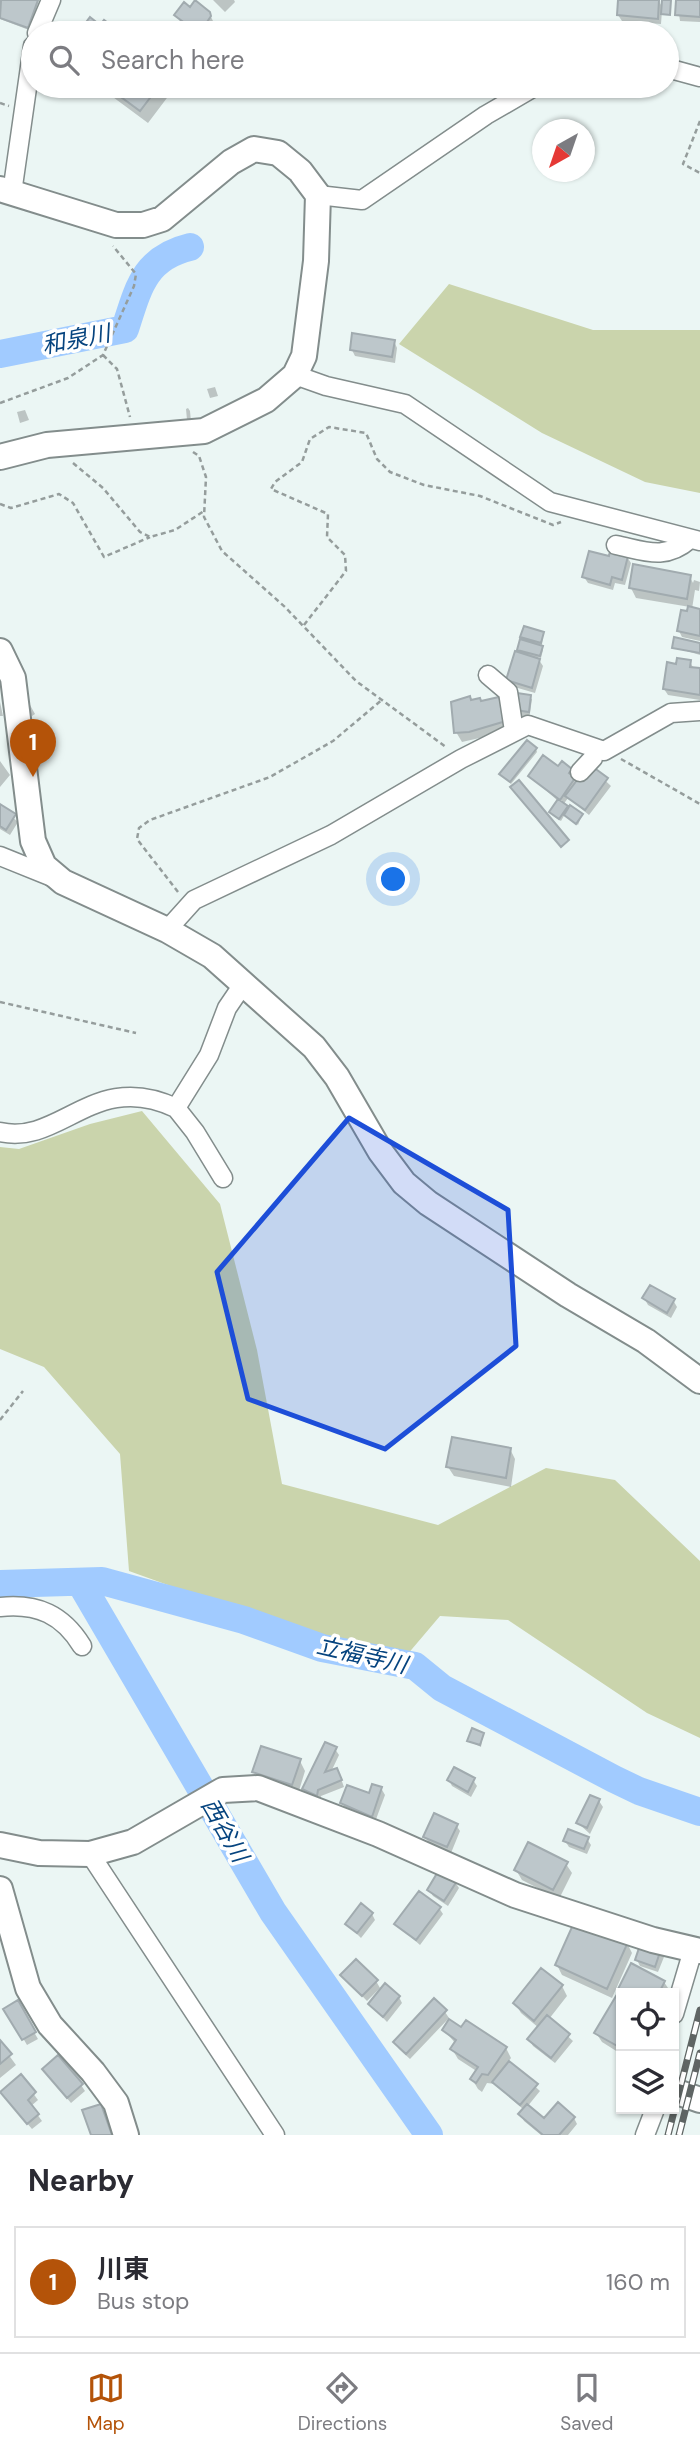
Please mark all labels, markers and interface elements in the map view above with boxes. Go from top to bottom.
search box [21,21,679,98]
icon: search [45,41,83,79]
text: Search here [101,43,244,77]
north arrow [532,119,595,182]
water label: 和泉川 [39,317,116,360]
pin: 1 [10,719,56,777]
your location [376,862,410,896]
water label: 立福寺川 [314,1630,413,1681]
water label: 西谷川 [195,1793,257,1870]
map controls [616,1988,679,2114]
button: locate [616,1988,679,2051]
button: layers [616,2051,679,2114]
text: Nearby [28,2161,134,2200]
text: 川東 [97,2252,149,2286]
text: 1 [49,2267,57,2297]
text: 160 m [606,2267,670,2297]
text: Bus stop [97,2286,189,2316]
tab: Map [87,2369,125,2436]
tab: Directions [298,2369,387,2436]
tab: Saved [560,2369,613,2436]

